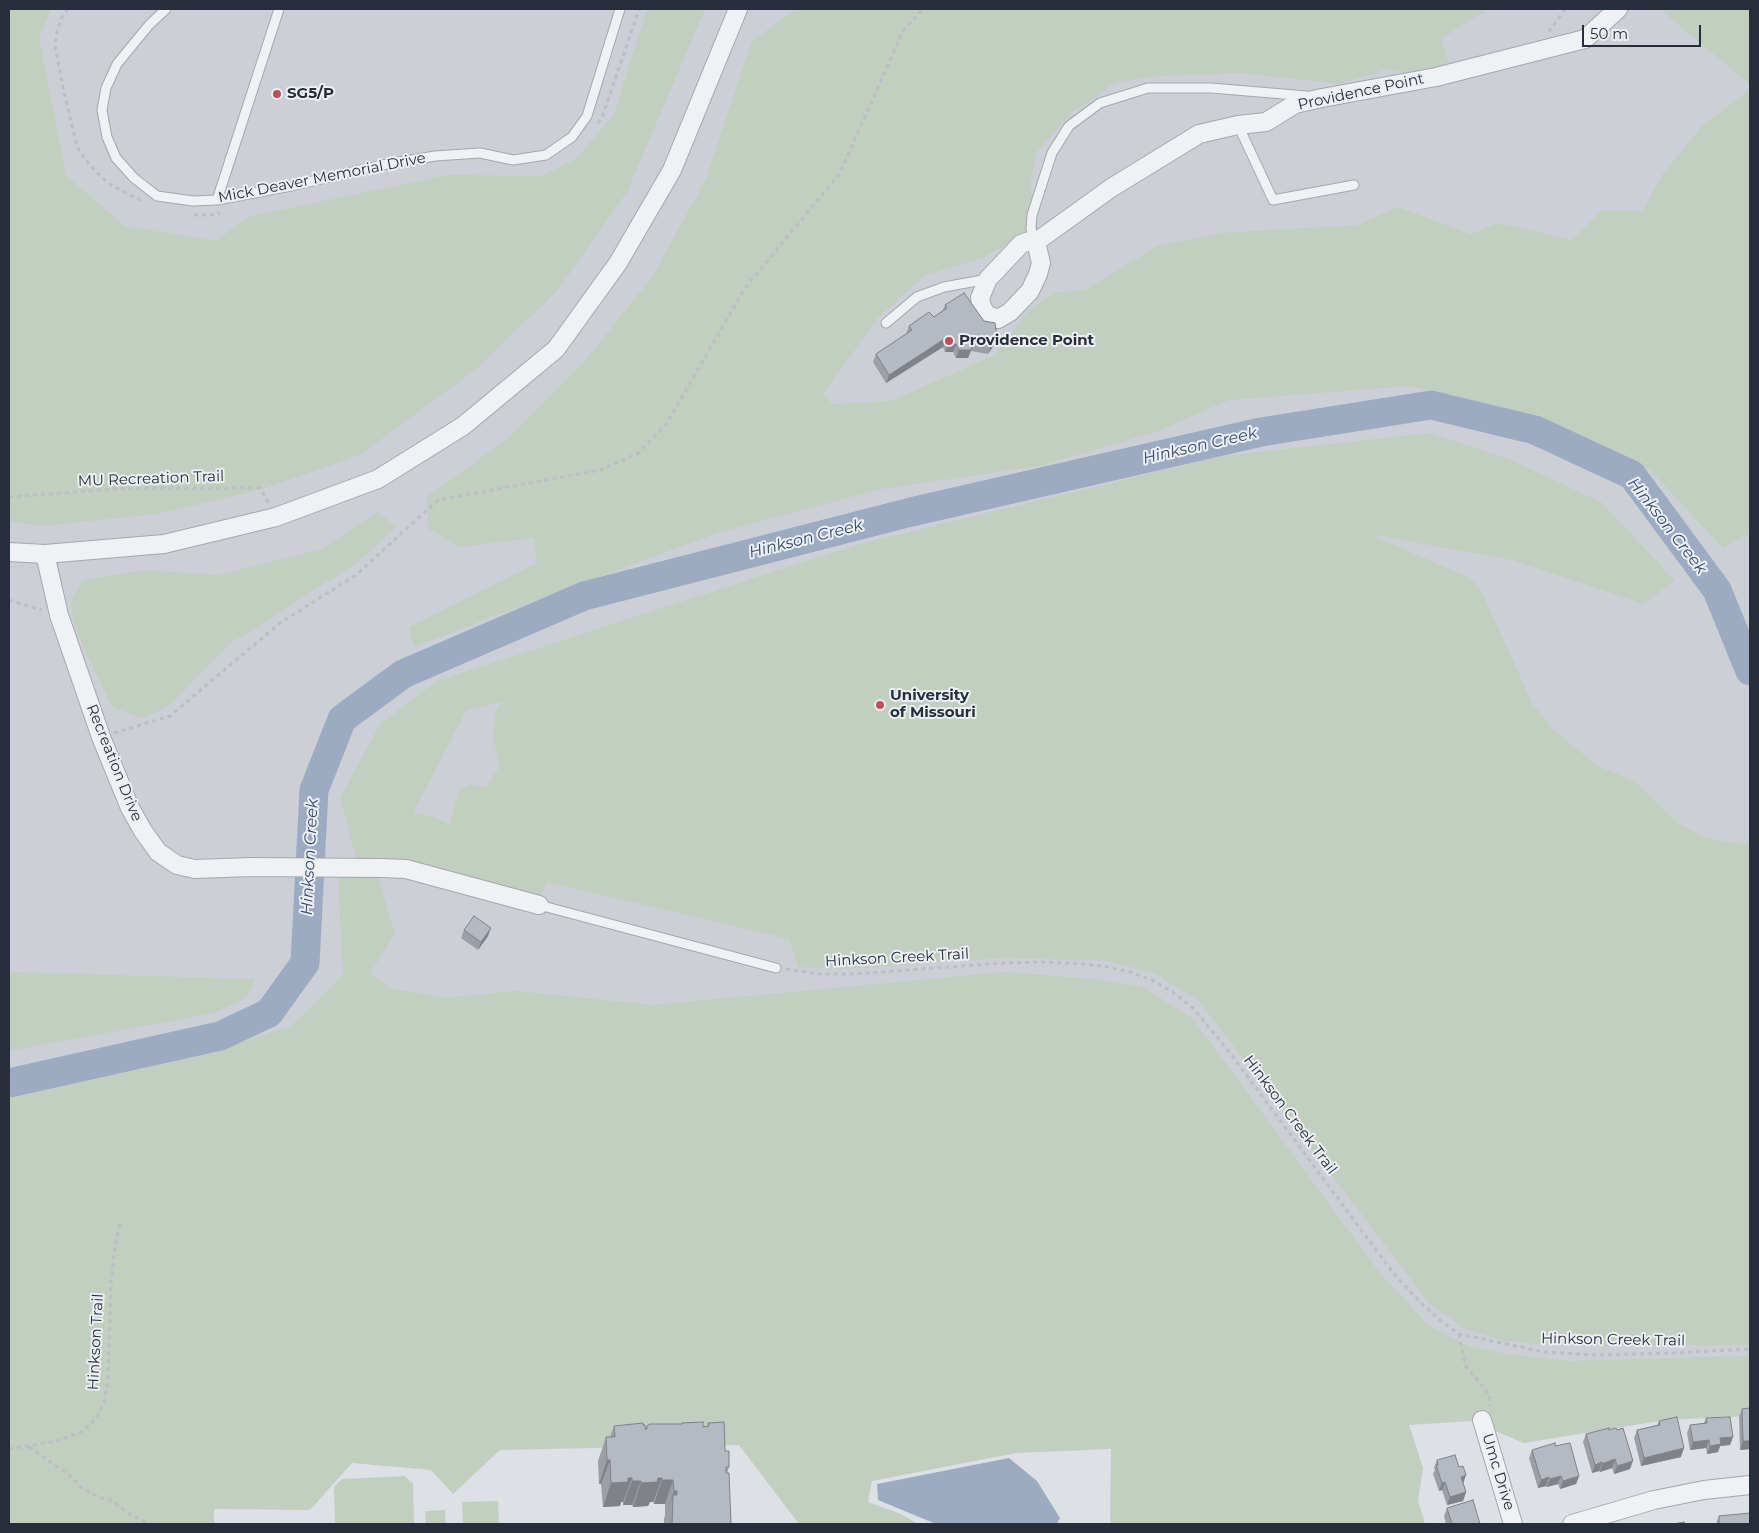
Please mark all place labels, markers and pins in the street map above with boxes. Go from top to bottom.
place label: SG5/P [287,85,334,103]
marker: SG5/P [271,88,283,100]
place label: Providence Point [959,332,1094,350]
marker: Providence Point [943,335,955,347]
place label: University of Missouri [890,687,976,722]
marker: University of Missouri [874,699,886,711]

